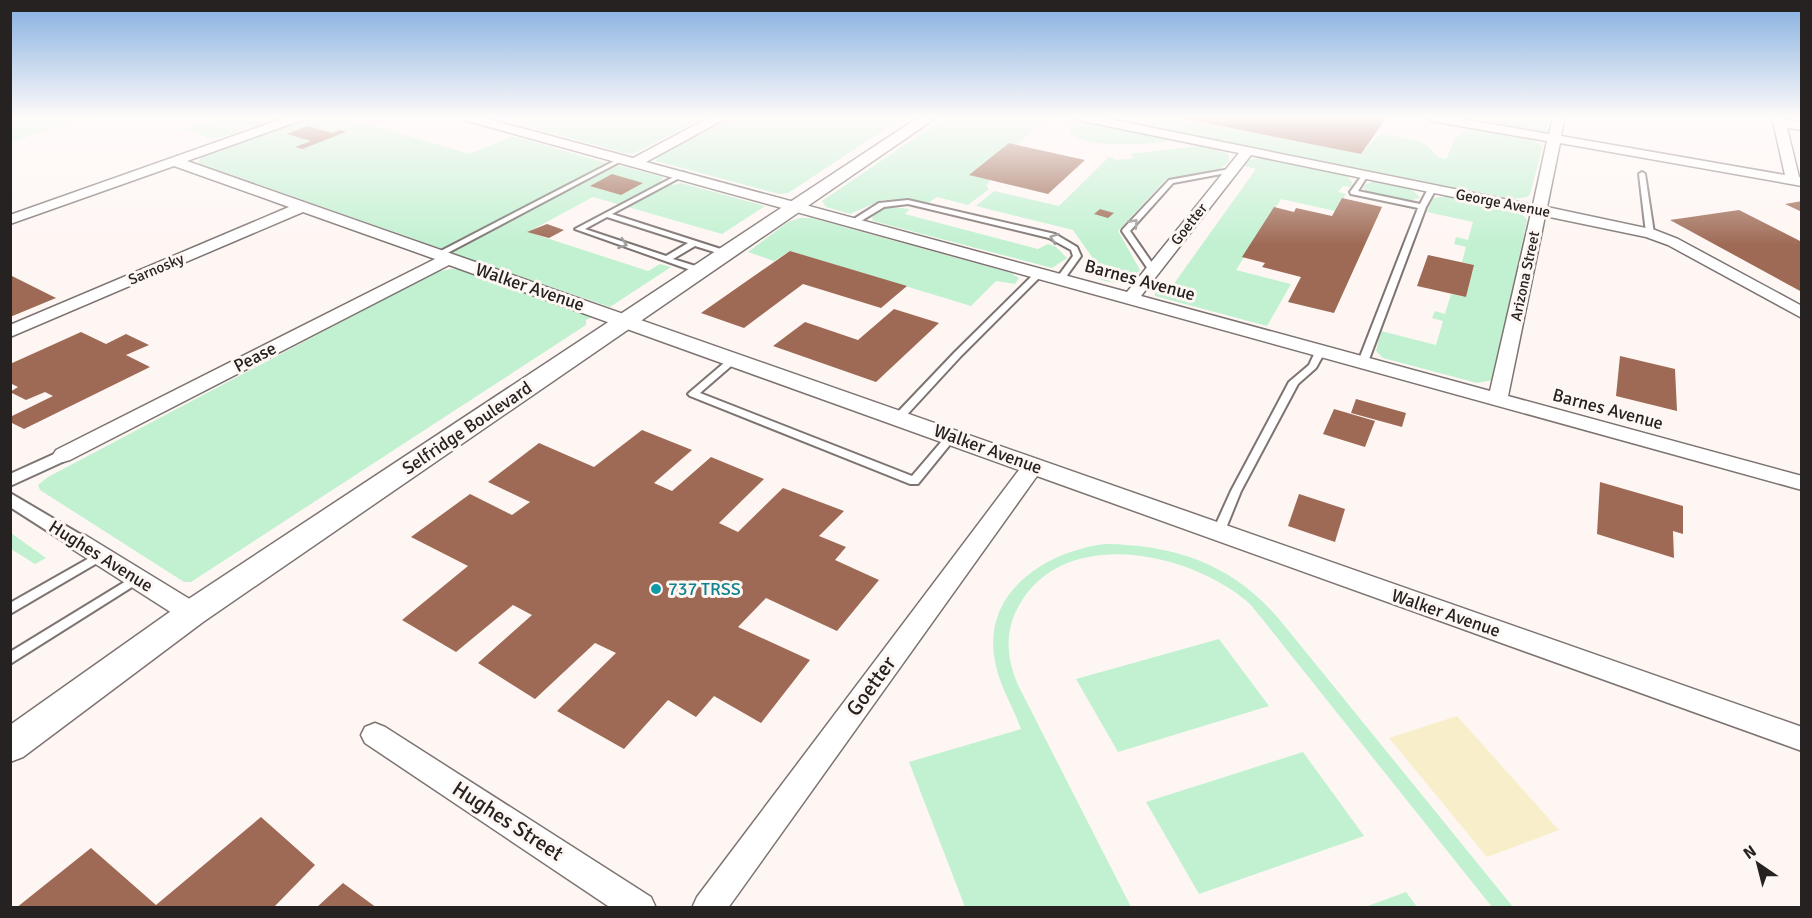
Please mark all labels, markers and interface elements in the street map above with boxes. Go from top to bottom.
street label: George Avenue [1454,185,1552,221]
street label: Goetter [1167,199,1211,249]
one-way arrow [1127,219,1138,230]
street label: Arizona Street [1507,229,1543,323]
one-way arrow [1050,233,1060,246]
one-way arrow [617,237,628,250]
street label: Sarnosky [126,249,186,289]
street label: Barnes Avenue [1082,255,1198,305]
street label: Walker Avenue [473,258,587,316]
street label: Pease [230,337,280,377]
street label: Selfridge Boulevard [398,376,536,480]
street label: Barnes Avenue [1550,384,1666,434]
street label: Walker Avenue [931,419,1045,479]
street label: Hughes Avenue [45,515,157,597]
place label: 737 TRSS [668,578,741,600]
marker: 737 TRSS [649,582,663,596]
street label: Walker Avenue [1389,584,1503,642]
street label: Goetter [841,651,902,721]
street label: Hughes Street [448,775,568,867]
north arrow [1728,834,1788,894]
text: N [1740,841,1760,864]

